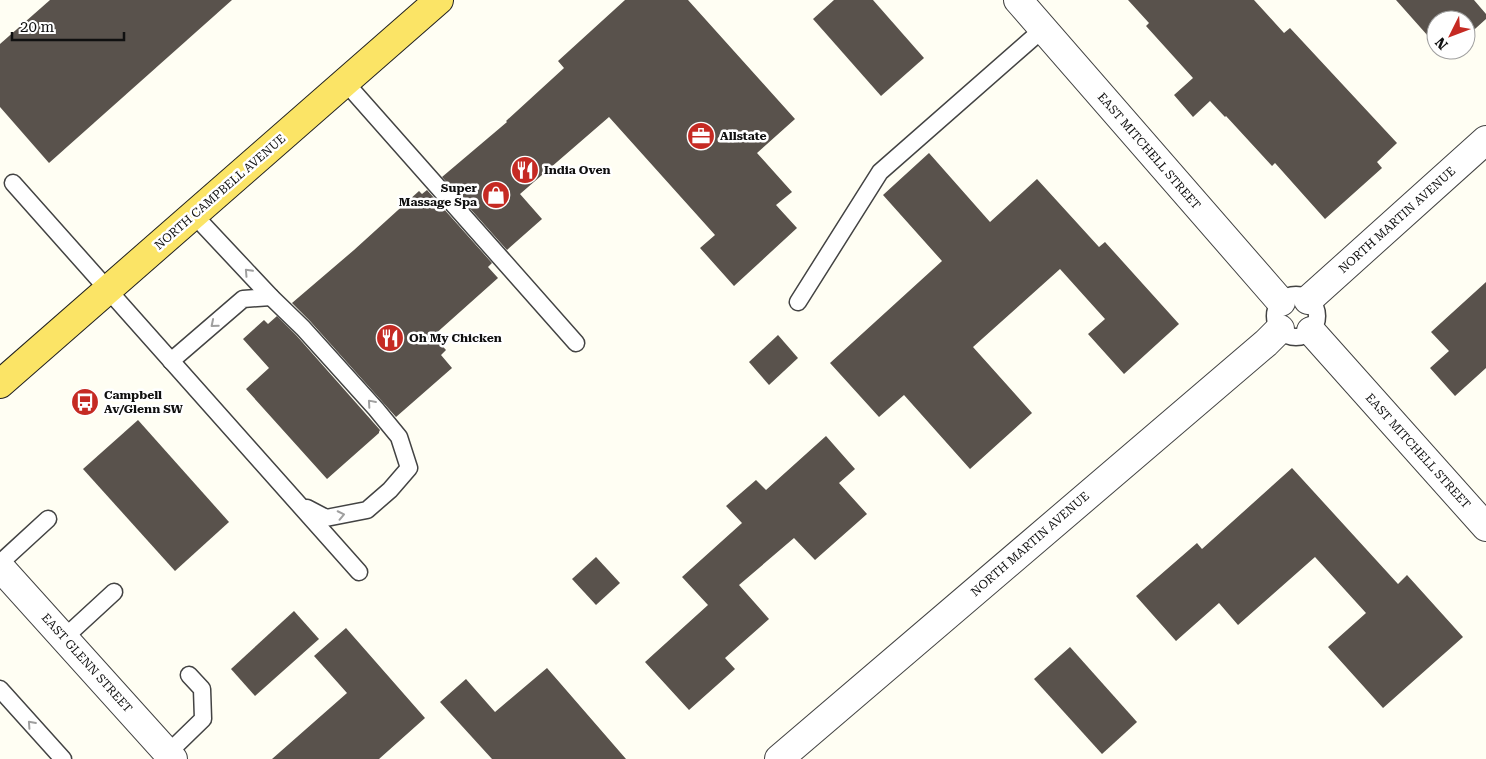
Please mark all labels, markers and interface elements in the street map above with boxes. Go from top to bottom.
scale bar [12,10,125,42]
north arrow [1426,10,1476,60]
text: 20 m [20,18,55,36]
text: N [1432,34,1451,53]
street label: EAST MITCHELL STREET [1095,90,1203,212]
office icon: Allstate [686,121,716,151]
place label: Allstate [720,129,767,143]
street label: NORTH CAMPBELL AVENUE [152,131,288,253]
restaurant icon: India Oven [510,155,540,185]
place label: India Oven [544,163,611,177]
street label: NORTH MARTIN AVENUE [1336,164,1458,276]
shop icon: Super Massage Spa [481,180,511,210]
place label: Super Massage Spa [399,181,478,209]
one-way arrow [244,268,253,277]
one-way arrow [210,318,219,327]
restaurant icon: Oh My Chicken [375,323,405,353]
place label: Oh My Chicken [409,331,502,345]
bus stop icon: Campbell Av/Glenn SW [70,387,100,417]
place label: Campbell Av/Glenn SW [104,388,184,416]
street label: EAST MITCHELL STREET [1363,391,1473,511]
one-way arrow [368,399,377,408]
street label: NORTH MARTIN AVENUE [968,489,1092,599]
one-way arrow [336,510,345,521]
street label: EAST GLENN STREET [39,611,135,715]
one-way arrow [28,721,37,730]

